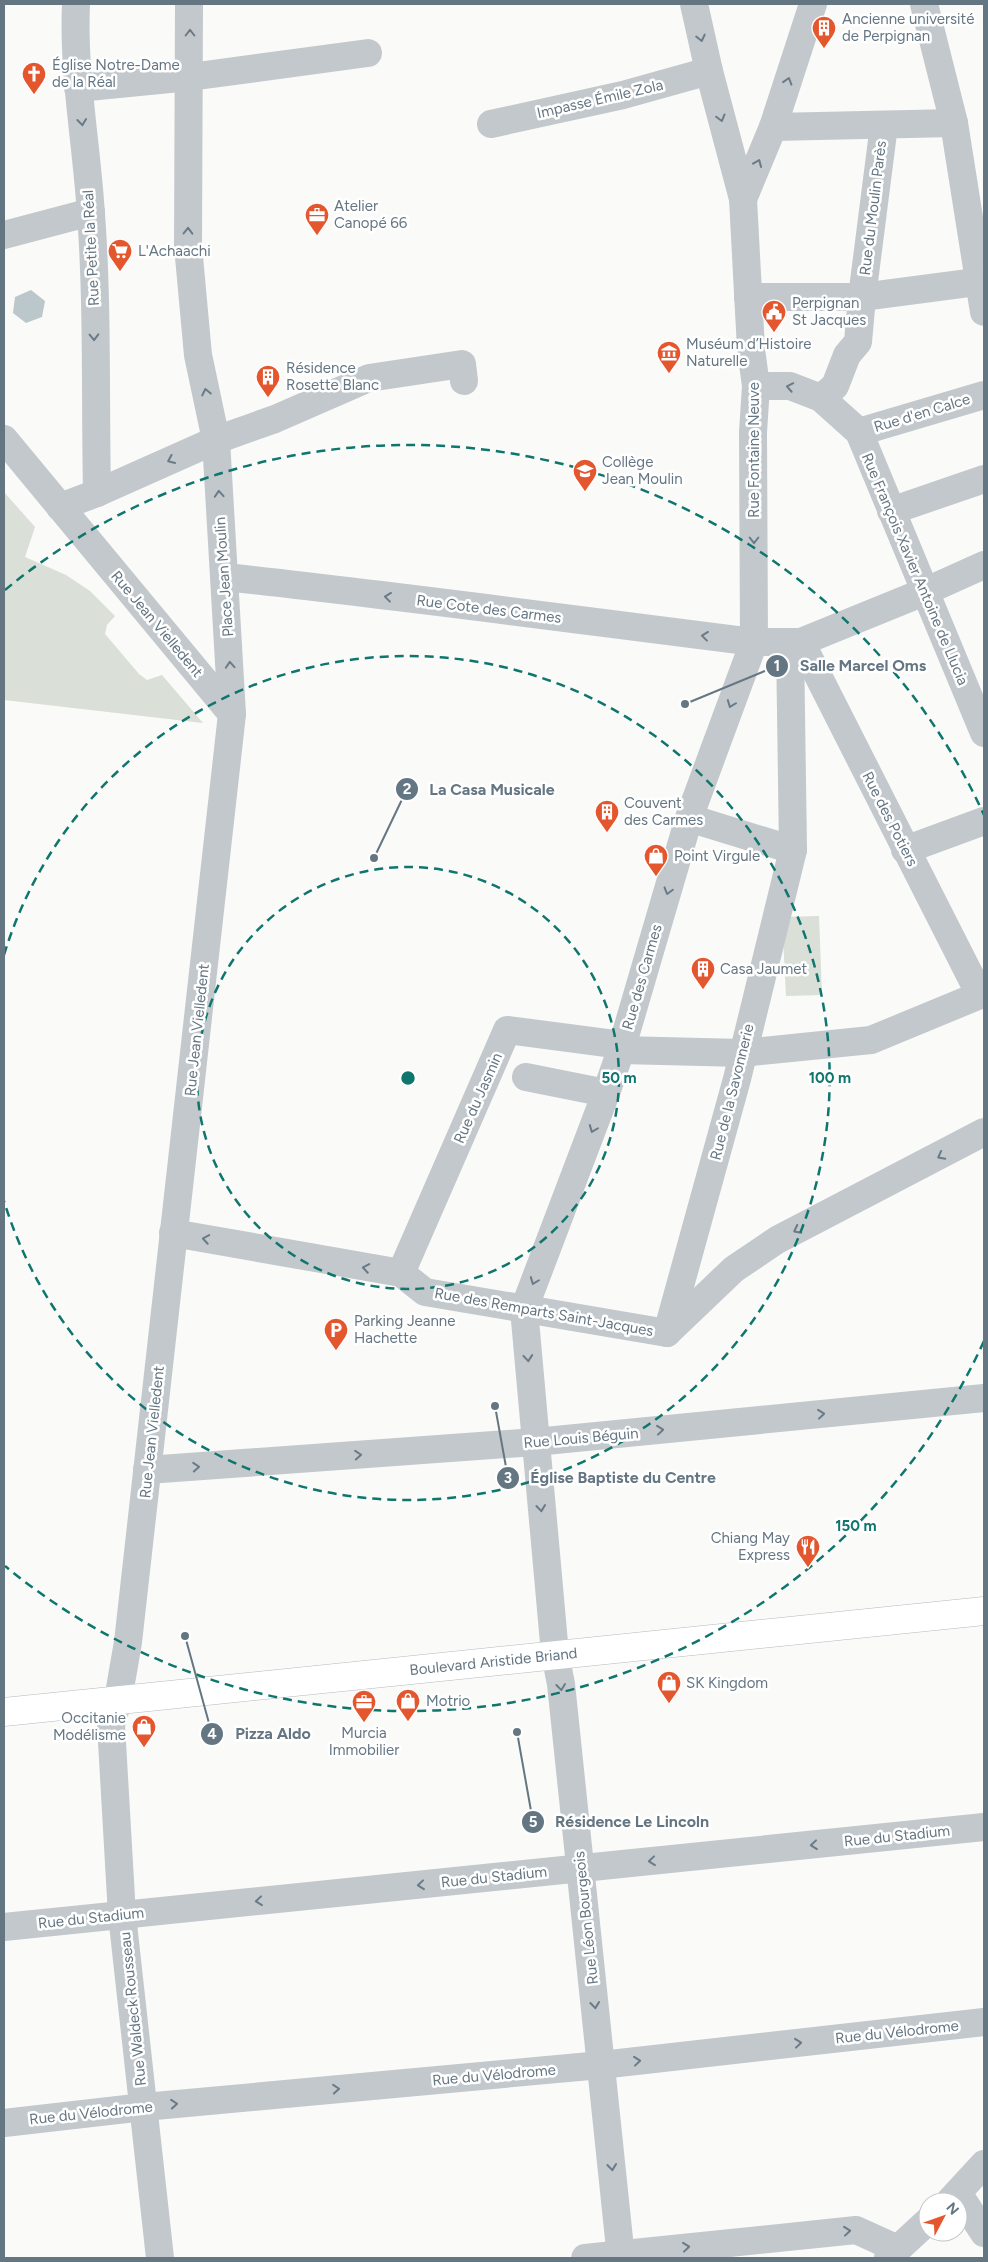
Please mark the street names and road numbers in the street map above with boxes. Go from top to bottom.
street label: Impasse Émile Zola [535,76,665,122]
street label: Rue du Moulin Parès [856,140,890,276]
street label: Rue Petite la Réal [79,189,103,307]
street label: Rue Fontaine Neuve [745,382,763,518]
street label: Rue d'en Calce [872,390,972,436]
street label: Rue François Xavier Antoine de Llucia [858,450,972,688]
street label: Place Jean Moulin [211,516,237,638]
street label: Rue Jean Vielledent [107,567,207,681]
street label: Rue Cote des Carmes [416,591,562,627]
street label: Rue des Potiers [858,769,922,869]
street label: Rue des Carmes [618,922,666,1032]
street label: Rue Jean Vielledent [181,963,213,1097]
street label: Rue de la Savonnerie [706,1022,758,1162]
street label: Rue du Jasmin [450,1050,506,1146]
street label: Rue des Remparts Saint-Jacques [433,1284,655,1340]
street label: Rue Jean Vielledent [136,1365,168,1499]
street label: Rue Louis Béguin [523,1424,639,1452]
street label: Boulevard Aristide Briand [409,1644,578,1679]
street label: Rue du Stadium [843,1821,951,1851]
street label: Rue Léon Bourgeois [570,1850,602,1986]
street label: Rue du Stadium [440,1862,548,1892]
street label: Rue du Stadium [37,1903,145,1933]
street label: Rue Waldeck Rousseau [116,1931,150,2087]
street label: Rue du Vélodrome [834,2017,960,2047]
street label: Rue du Vélodrome [431,2061,557,2089]
street label: Rue du Vélodrome [28,2098,154,2128]

